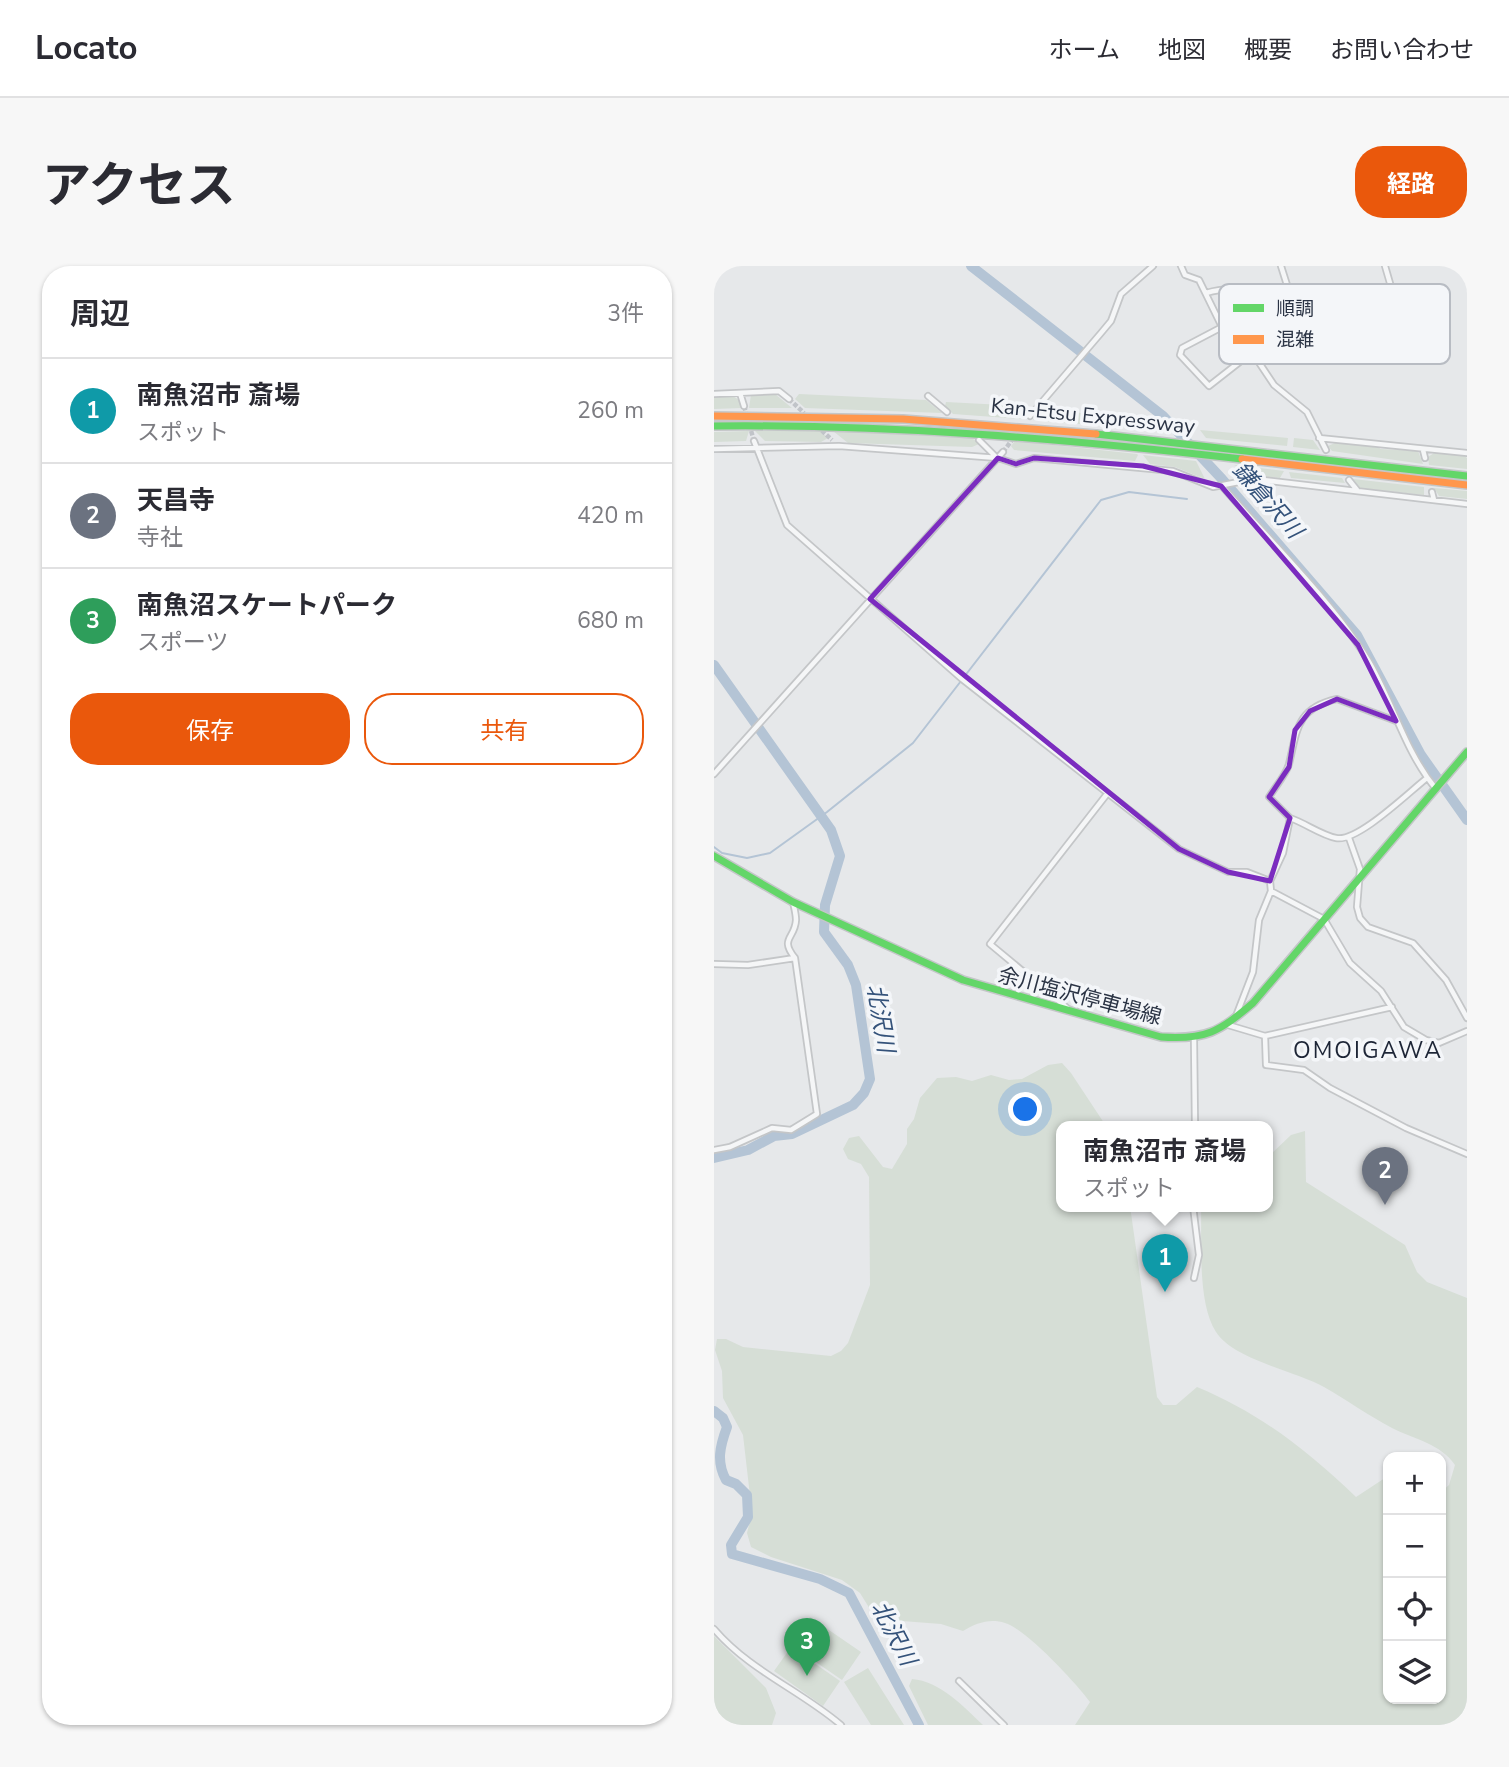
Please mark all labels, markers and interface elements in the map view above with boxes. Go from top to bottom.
text: Locato [35,26,137,71]
text: ホーム [1049,34,1120,66]
text: 地図 [1158,34,1206,66]
text: 概要 [1244,34,1292,66]
text: お問い合わせ [1330,34,1474,66]
button: 経路 [1355,146,1467,218]
text: アクセス [42,152,236,219]
legend [1219,284,1450,364]
text: 周辺 [70,294,130,335]
text: 順調 [1276,296,1314,322]
text: 3件 [607,298,644,329]
text: 混雑 [1276,327,1314,353]
text: 南魚沼市 斎場 [137,378,300,413]
street label: Kan-Etsu Expressway [990,391,1197,441]
text: 1 [86,395,100,426]
text: 260 m [577,395,644,426]
text: スポット [137,417,229,448]
water label: 鎌倉沢川 [1226,455,1311,547]
text: 天昌寺 [137,483,215,518]
text: 2 [86,500,100,531]
text: 420 m [577,500,644,531]
text: 寺社 [137,522,183,553]
text: 南魚沼スケートパーク [137,588,397,623]
text: 3 [86,605,100,636]
text: 680 m [577,605,644,636]
text: スポーツ [137,627,229,658]
button: 保存 [70,693,350,765]
button: 共有 [364,693,644,765]
street label: 余川塩沢停車場線 [995,961,1165,1031]
water label: 北沢川 [859,981,902,1058]
district label: OMOIGAWA [1293,1035,1443,1066]
your location [1008,1092,1042,1126]
popup [1056,1121,1273,1212]
text: 南魚沼市 斎場 [1083,1134,1246,1169]
pin: 2 [1362,1147,1408,1205]
text: スポット [1083,1173,1175,1204]
pin: 1 [1142,1234,1188,1292]
map controls [1383,1452,1446,1704]
button: + [1383,1452,1446,1515]
button: − [1383,1515,1446,1578]
button: locate [1383,1578,1446,1641]
water label: 北沢川 [864,1595,925,1674]
pin: 3 [784,1618,830,1676]
button: layers [1383,1641,1446,1704]

